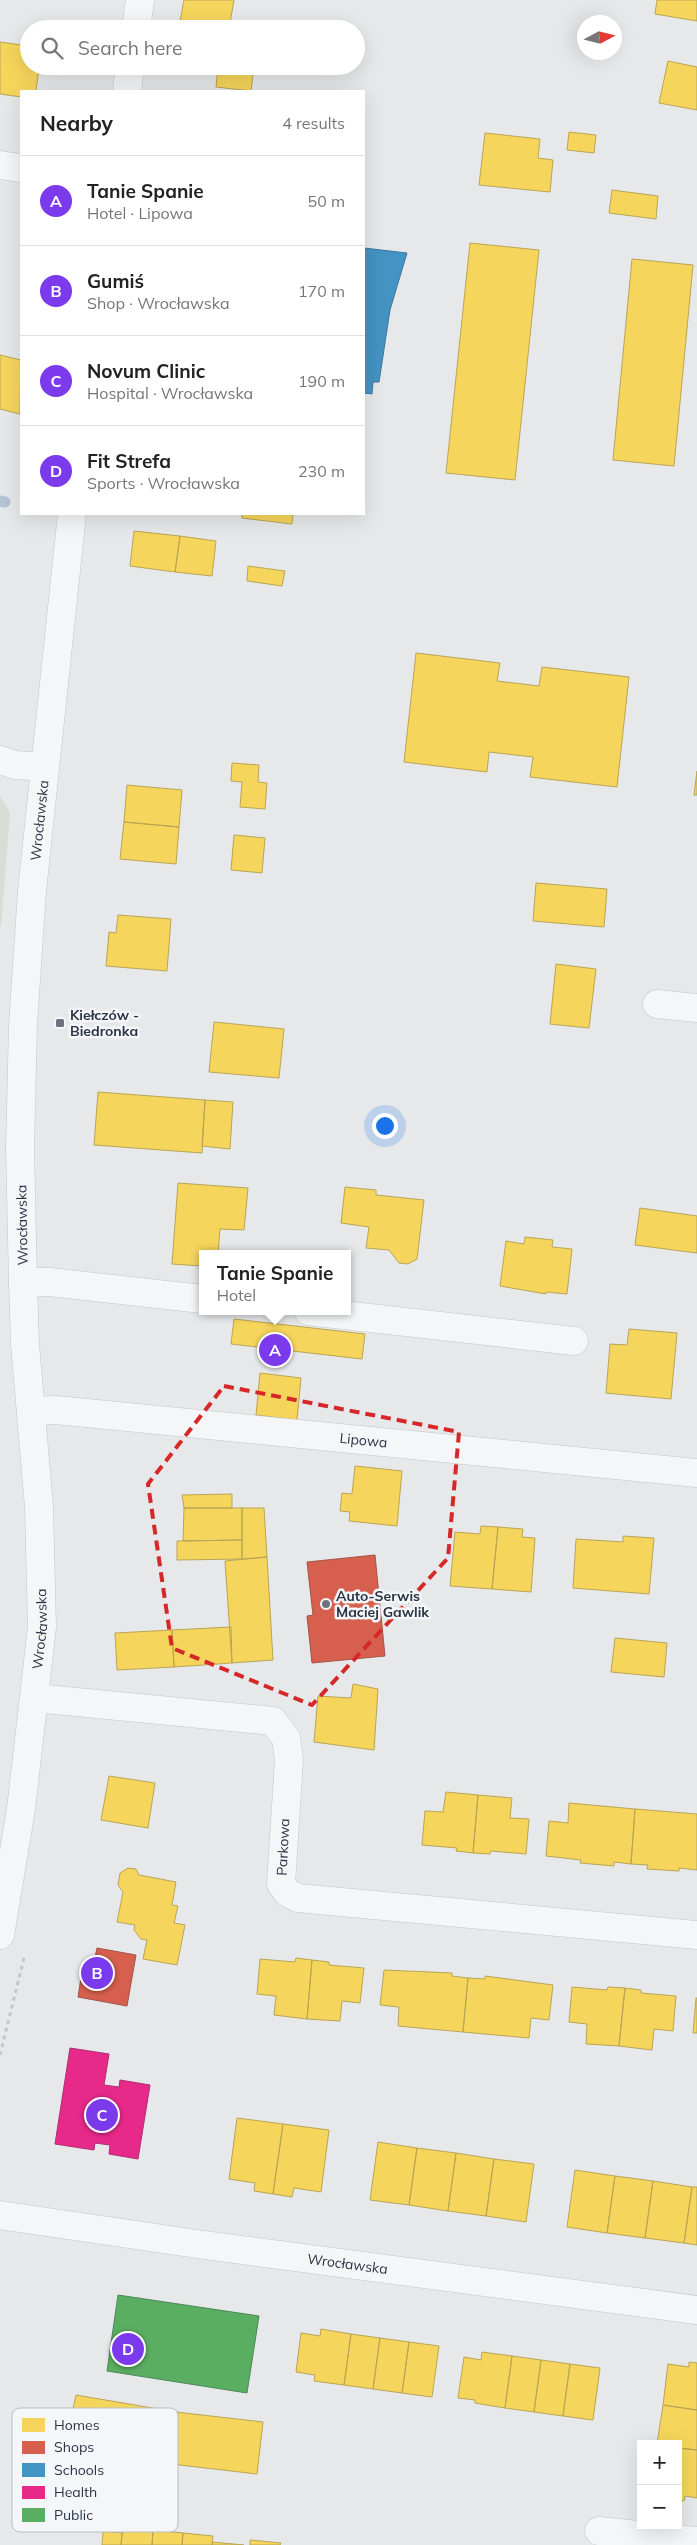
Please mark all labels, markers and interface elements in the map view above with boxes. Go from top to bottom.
north arrow [577,15,622,60]
search box [20,20,365,75]
icon: search [38,34,66,62]
text: Search here [78,36,182,60]
text: Nearby [40,110,113,136]
text: 4 results [282,113,345,133]
text: Tanie Spanie [87,179,204,203]
text: A [50,191,62,211]
text: 50 m [308,191,345,211]
text: Hotel · Lipowa [87,203,193,223]
text: Gumiś [87,269,144,293]
text: B [50,281,62,301]
text: 170 m [298,281,345,301]
text: Shop · Wrocławska [87,293,230,313]
text: Novum Clinic [87,359,205,383]
text: C [51,371,61,391]
text: 190 m [298,371,345,391]
text: Hospital · Wrocławska [87,383,253,403]
text: Fit Strefa [87,449,171,473]
text: D [50,461,62,481]
text: 230 m [298,461,345,481]
text: Sports · Wrocławska [87,473,240,493]
street label: Wrocławska [26,779,53,862]
place label: Kiełczów - Biedronka [70,1006,139,1040]
marker: Kiełczów - Biedronka [54,1017,66,1029]
your location [372,1113,398,1139]
street label: Wrocławska [12,1184,32,1266]
popup [199,1250,351,1315]
text: Tanie Spanie [217,1261,333,1285]
text: Hotel [217,1285,256,1305]
pin: A [259,1331,291,1369]
street label: Lipowa [339,1429,388,1452]
place label: Auto-Serwis Maciej Gawlik [336,1587,429,1621]
street label: Wrocławska [28,1588,51,1670]
marker: Auto-Serwis Maciej Gawlik [320,1598,332,1610]
street label: Parkowa [273,1818,293,1876]
pin: B [81,1954,113,1992]
pin: C [86,2096,118,2134]
street label: Wrocławska [306,2250,389,2278]
pin: D [112,2330,144,2368]
legend [12,2408,178,2532]
text: Homes [54,2416,100,2434]
text: Shops [54,2438,94,2456]
map controls [637,2440,682,2530]
button: + [637,2440,682,2485]
text: Schools [54,2461,104,2479]
text: Health [54,2483,97,2501]
button: − [637,2485,682,2530]
text: Public [54,2506,93,2524]

